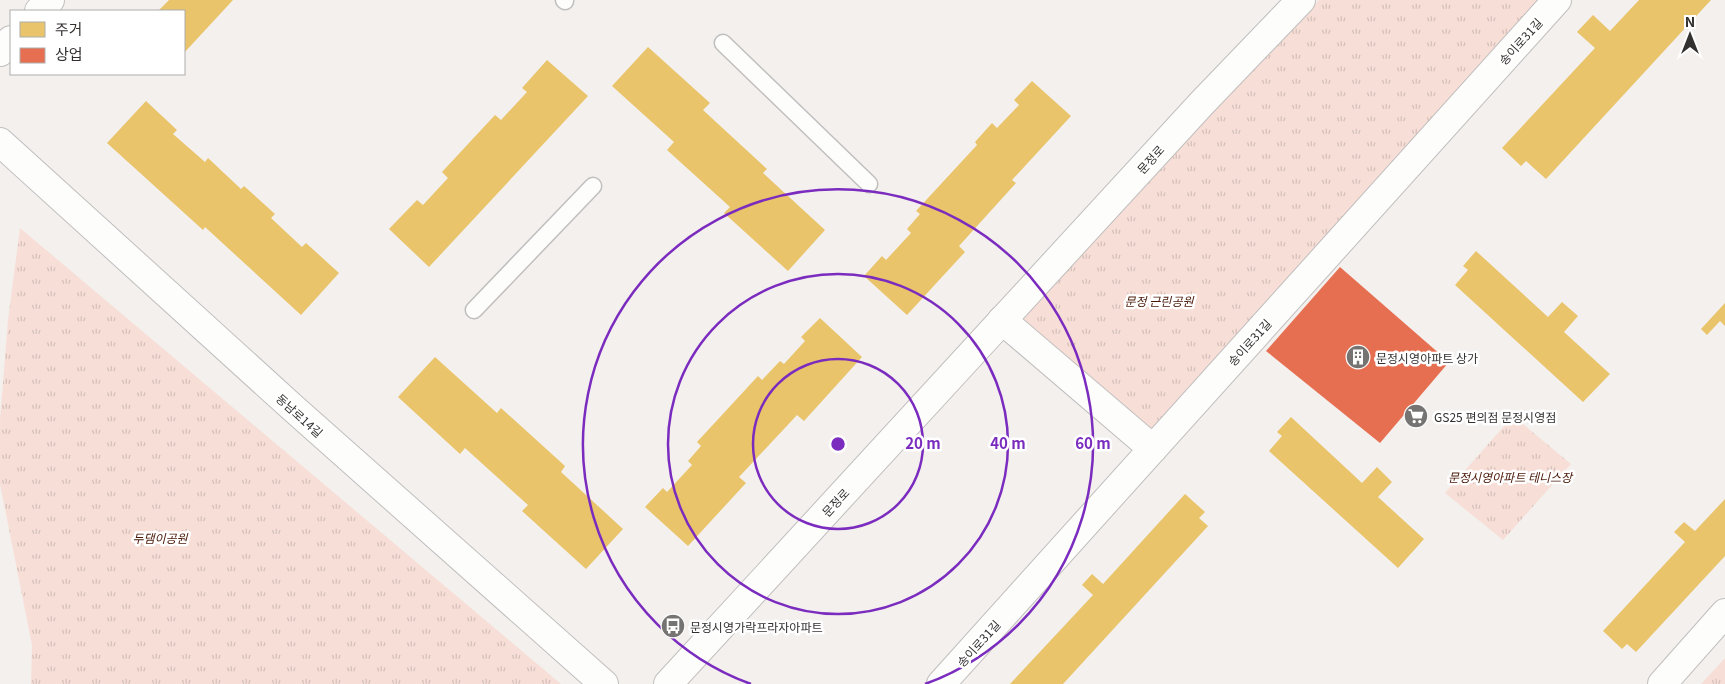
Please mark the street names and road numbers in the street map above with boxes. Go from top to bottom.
street label: 송이로31길 [1494,14,1546,68]
street label: 문정로 [1133,141,1167,177]
street label: 송이로31길 [1223,315,1275,369]
street label: 동남로14길 [273,389,327,441]
street label: 문정로 [817,484,853,520]
street label: 송이로31길 [952,616,1004,670]

